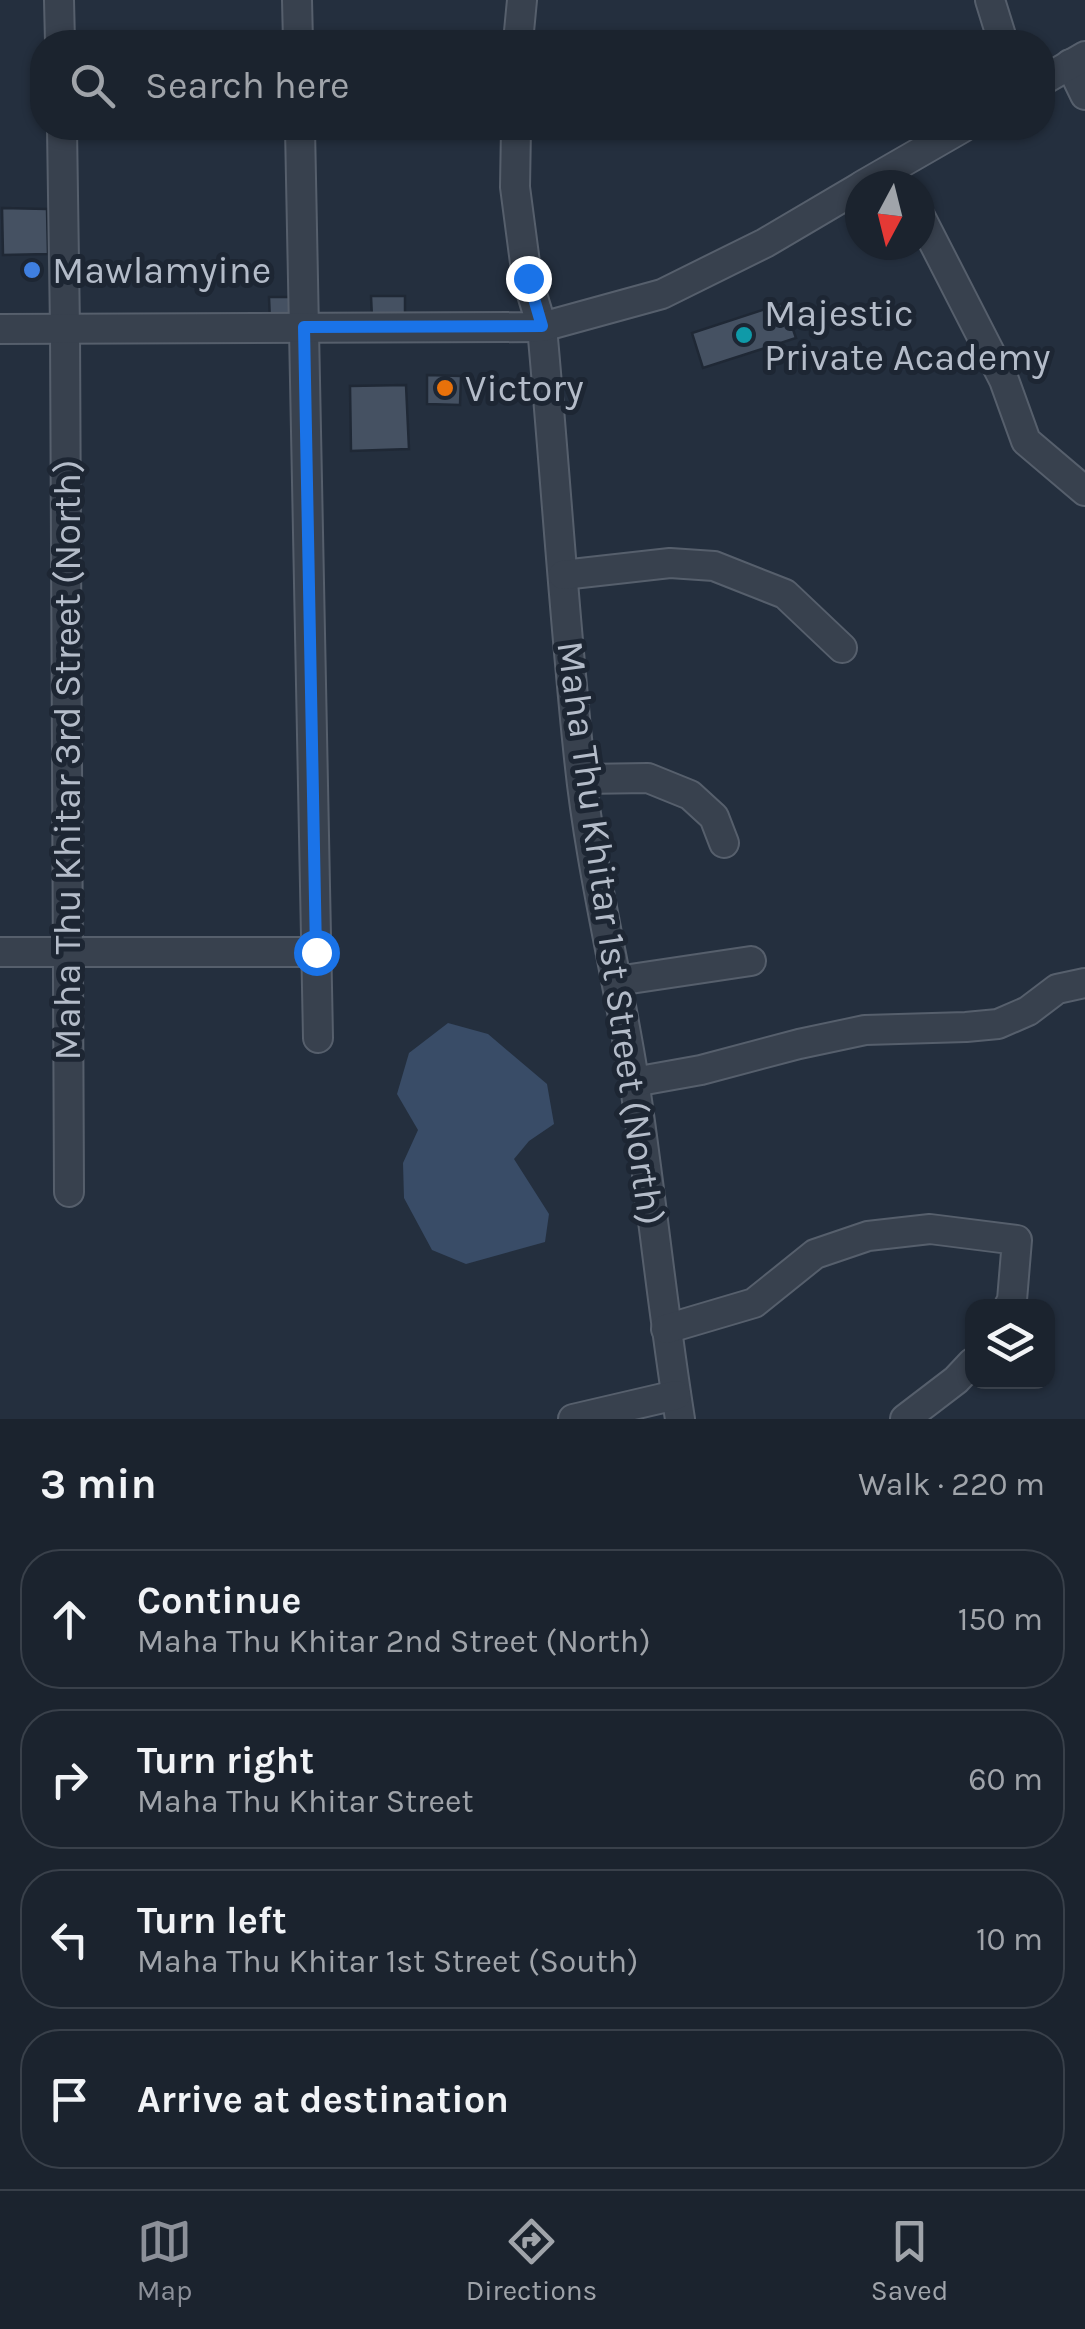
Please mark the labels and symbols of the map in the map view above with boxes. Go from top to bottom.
north arrow [845,170,935,260]
place label: Mawlamyine [52,248,271,293]
route end [506,256,552,302]
marker: Mawlamyine [21,259,43,281]
place label: Majestic Private Academy [764,291,1051,380]
marker: Majestic Private Academy [733,324,755,346]
place label: Victory [465,366,584,411]
marker: Victory [434,377,456,399]
street label: Maha Thu Khitar 3rd Street (North) [45,459,90,1061]
street label: Maha Thu Khitar 1st Street (North) [547,638,674,1228]
route start [294,930,340,976]

